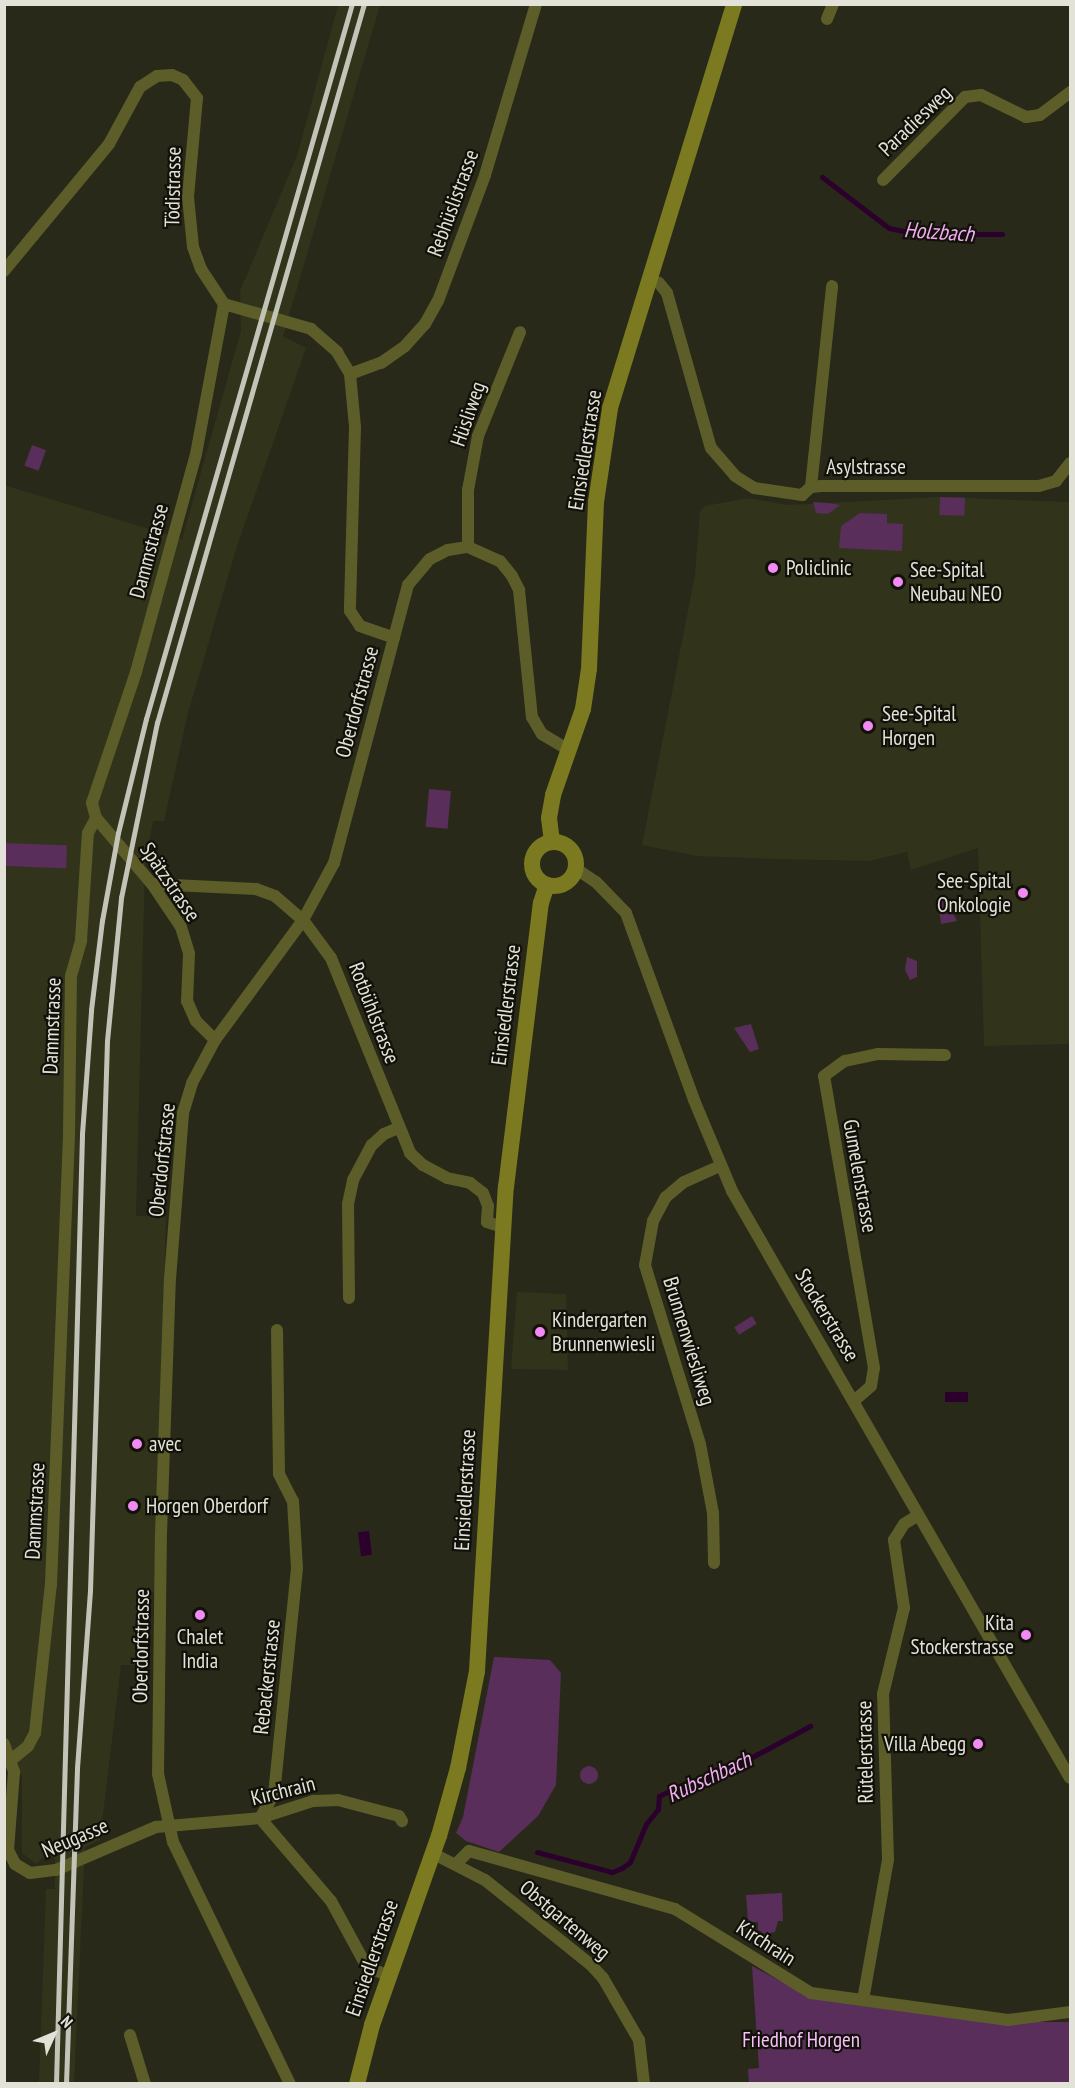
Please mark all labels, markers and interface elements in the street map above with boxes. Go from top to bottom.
street label: Paradiesweg [874,80,956,162]
street label: Rebhüslistrasse [422,146,484,260]
street label: Tödistrasse [160,147,186,227]
water label: Holzbach [903,216,975,248]
street label: Hüsliweg [445,378,491,450]
street label: Einsiedlerstrasse [563,388,607,512]
street label: Asylstrasse [826,454,906,480]
street label: Dammstrasse [124,501,174,601]
place label: Policlinic [786,555,852,581]
place label: See-Spital Neubau NEO [910,557,1002,607]
marker: Policlinic [764,559,782,577]
marker: See-Spital Neubau NEO [891,575,905,589]
street label: Oberdorfstrasse [330,644,384,760]
place label: See-Spital Horgen [882,701,956,751]
marker: See-Spital Horgen [859,717,877,735]
street label: Spätzstrasse [134,838,206,926]
place label: See-Spital Onkologie [937,868,1011,918]
marker: See-Spital Onkologie [1016,886,1030,900]
street label: Einsiedlerstrasse [486,943,526,1067]
street label: Rotbühlstrasse [343,959,405,1067]
street label: Dammstrasse [38,977,66,1075]
street label: Oberdorfstrasse [143,1102,181,1218]
street label: Gumelenstrasse [838,1117,882,1235]
street label: Stockerstrasse [790,1264,864,1366]
street label: Brunnenwiesliweg [658,1274,720,1408]
place label: Kindergarten Brunnenwiesli [552,1307,655,1357]
marker: Kindergarten Brunnenwiesli [533,1325,547,1339]
street label: Einsiedlerstrasse [449,1429,481,1551]
place label: avec [149,1431,182,1457]
marker: avec [130,1437,144,1451]
street label: Dammstrasse [20,1462,50,1560]
place label: Horgen Oberdorf [146,1493,268,1519]
marker: Horgen Oberdorf [124,1497,142,1515]
street label: Oberdorfstrasse [127,1589,155,1703]
marker: Chalet India [193,1608,207,1622]
place label: Kita Stockerstrasse [911,1610,1014,1660]
street label: Rebackerstrasse [248,1618,286,1736]
place label: Chalet India [177,1624,223,1674]
marker: Kita Stockerstrasse [1019,1628,1033,1642]
street label: Rütelerstrasse [852,1700,878,1804]
place label: Villa Abegg [883,1731,966,1757]
marker: Villa Abegg [971,1737,985,1751]
water label: Rubschbach [662,1746,756,1808]
street label: Kirchrain [248,1771,318,1811]
street label: Neugasse [38,1813,112,1863]
street label: Obstgartenweg [515,1875,615,1965]
street label: Einsiedlerstrasse [340,1896,404,2020]
street label: Kirchrain [732,1915,800,1971]
north arrow [24,2004,84,2064]
text: N [57,2011,77,2032]
park label: Friedhof Horgen [742,2027,860,2053]

